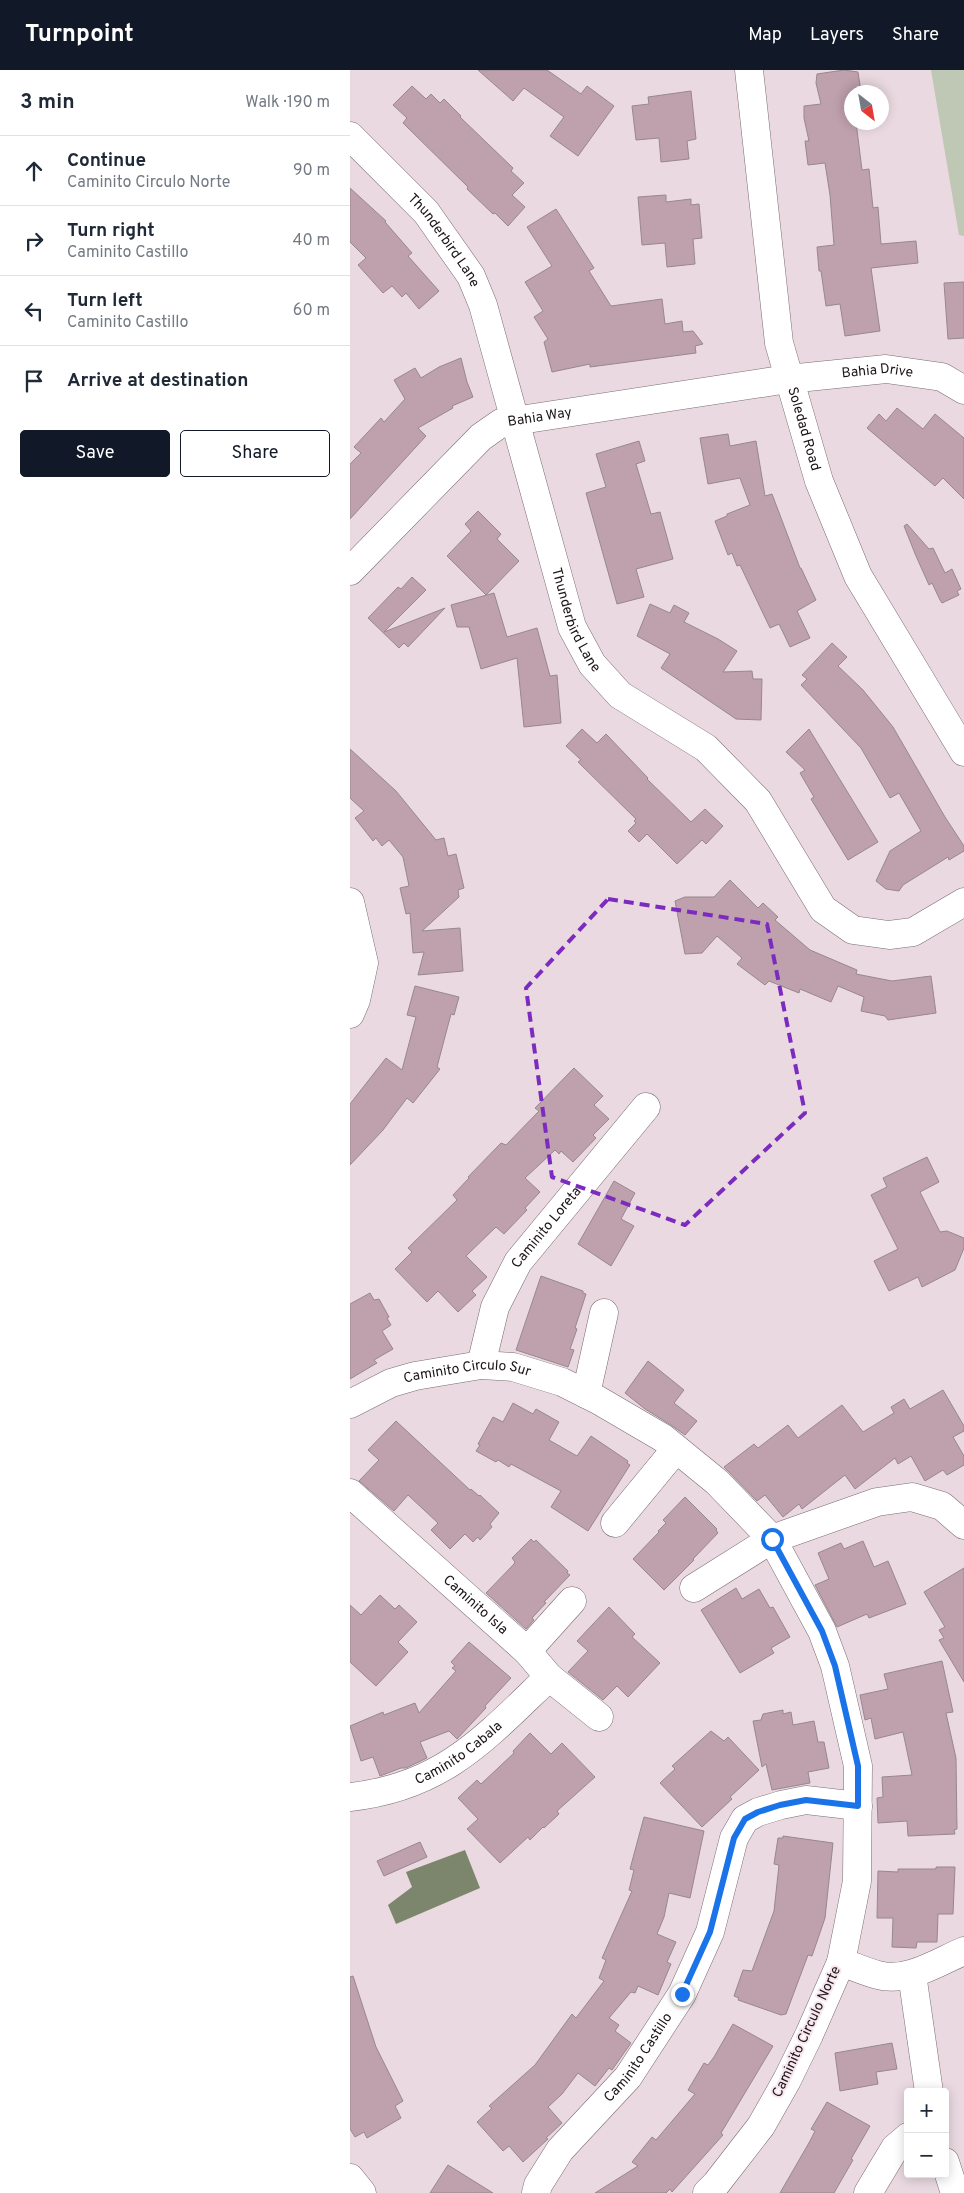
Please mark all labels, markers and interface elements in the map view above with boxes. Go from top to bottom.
text: Turnpoint [25,20,134,50]
text: Map [748,24,782,47]
text: Layers [810,24,864,47]
text: Share [892,24,939,47]
north arrow [844,85,889,130]
text: 3 min [20,89,75,116]
text: Walk · 190 m [245,93,330,113]
text: Continue [67,149,146,173]
icon: ahead [20,157,48,185]
text: 90 m [293,161,330,181]
text: Caminito Circulo Norte [67,173,230,193]
street label: Thunderbird Lane [404,190,483,290]
text: Turn right [67,219,155,243]
icon: right [20,227,48,255]
text: 40 m [292,231,330,251]
text: Caminito Castillo [67,243,188,263]
text: Turn left [67,289,143,313]
icon: left [20,297,48,325]
text: 60 m [293,301,330,321]
text: Caminito Castillo [67,313,188,333]
street label: Bahia Drive [841,360,914,382]
icon: arrive [20,367,48,395]
text: Arrive at destination [67,369,248,393]
street label: Soledad Road [784,385,824,473]
street label: Bahia Way [506,404,573,430]
button: Save [20,430,170,477]
button: Share [180,430,330,477]
street label: Thunderbird Lane [548,566,604,676]
street label: Caminito Loreta [508,1183,585,1271]
street label: Caminito Circulo Sur [402,1356,534,1387]
route start [761,1528,784,1551]
street label: Caminito Isla [439,1572,511,1638]
street label: Caminito Cabala [412,1717,506,1789]
street label: Caminito Circulo Norte [769,1964,845,2100]
route end [671,1983,694,2006]
street label: Caminito Castillo [600,2009,676,2106]
map controls [904,2088,949,2178]
button: + [904,2088,949,2133]
button: − [904,2133,949,2178]

